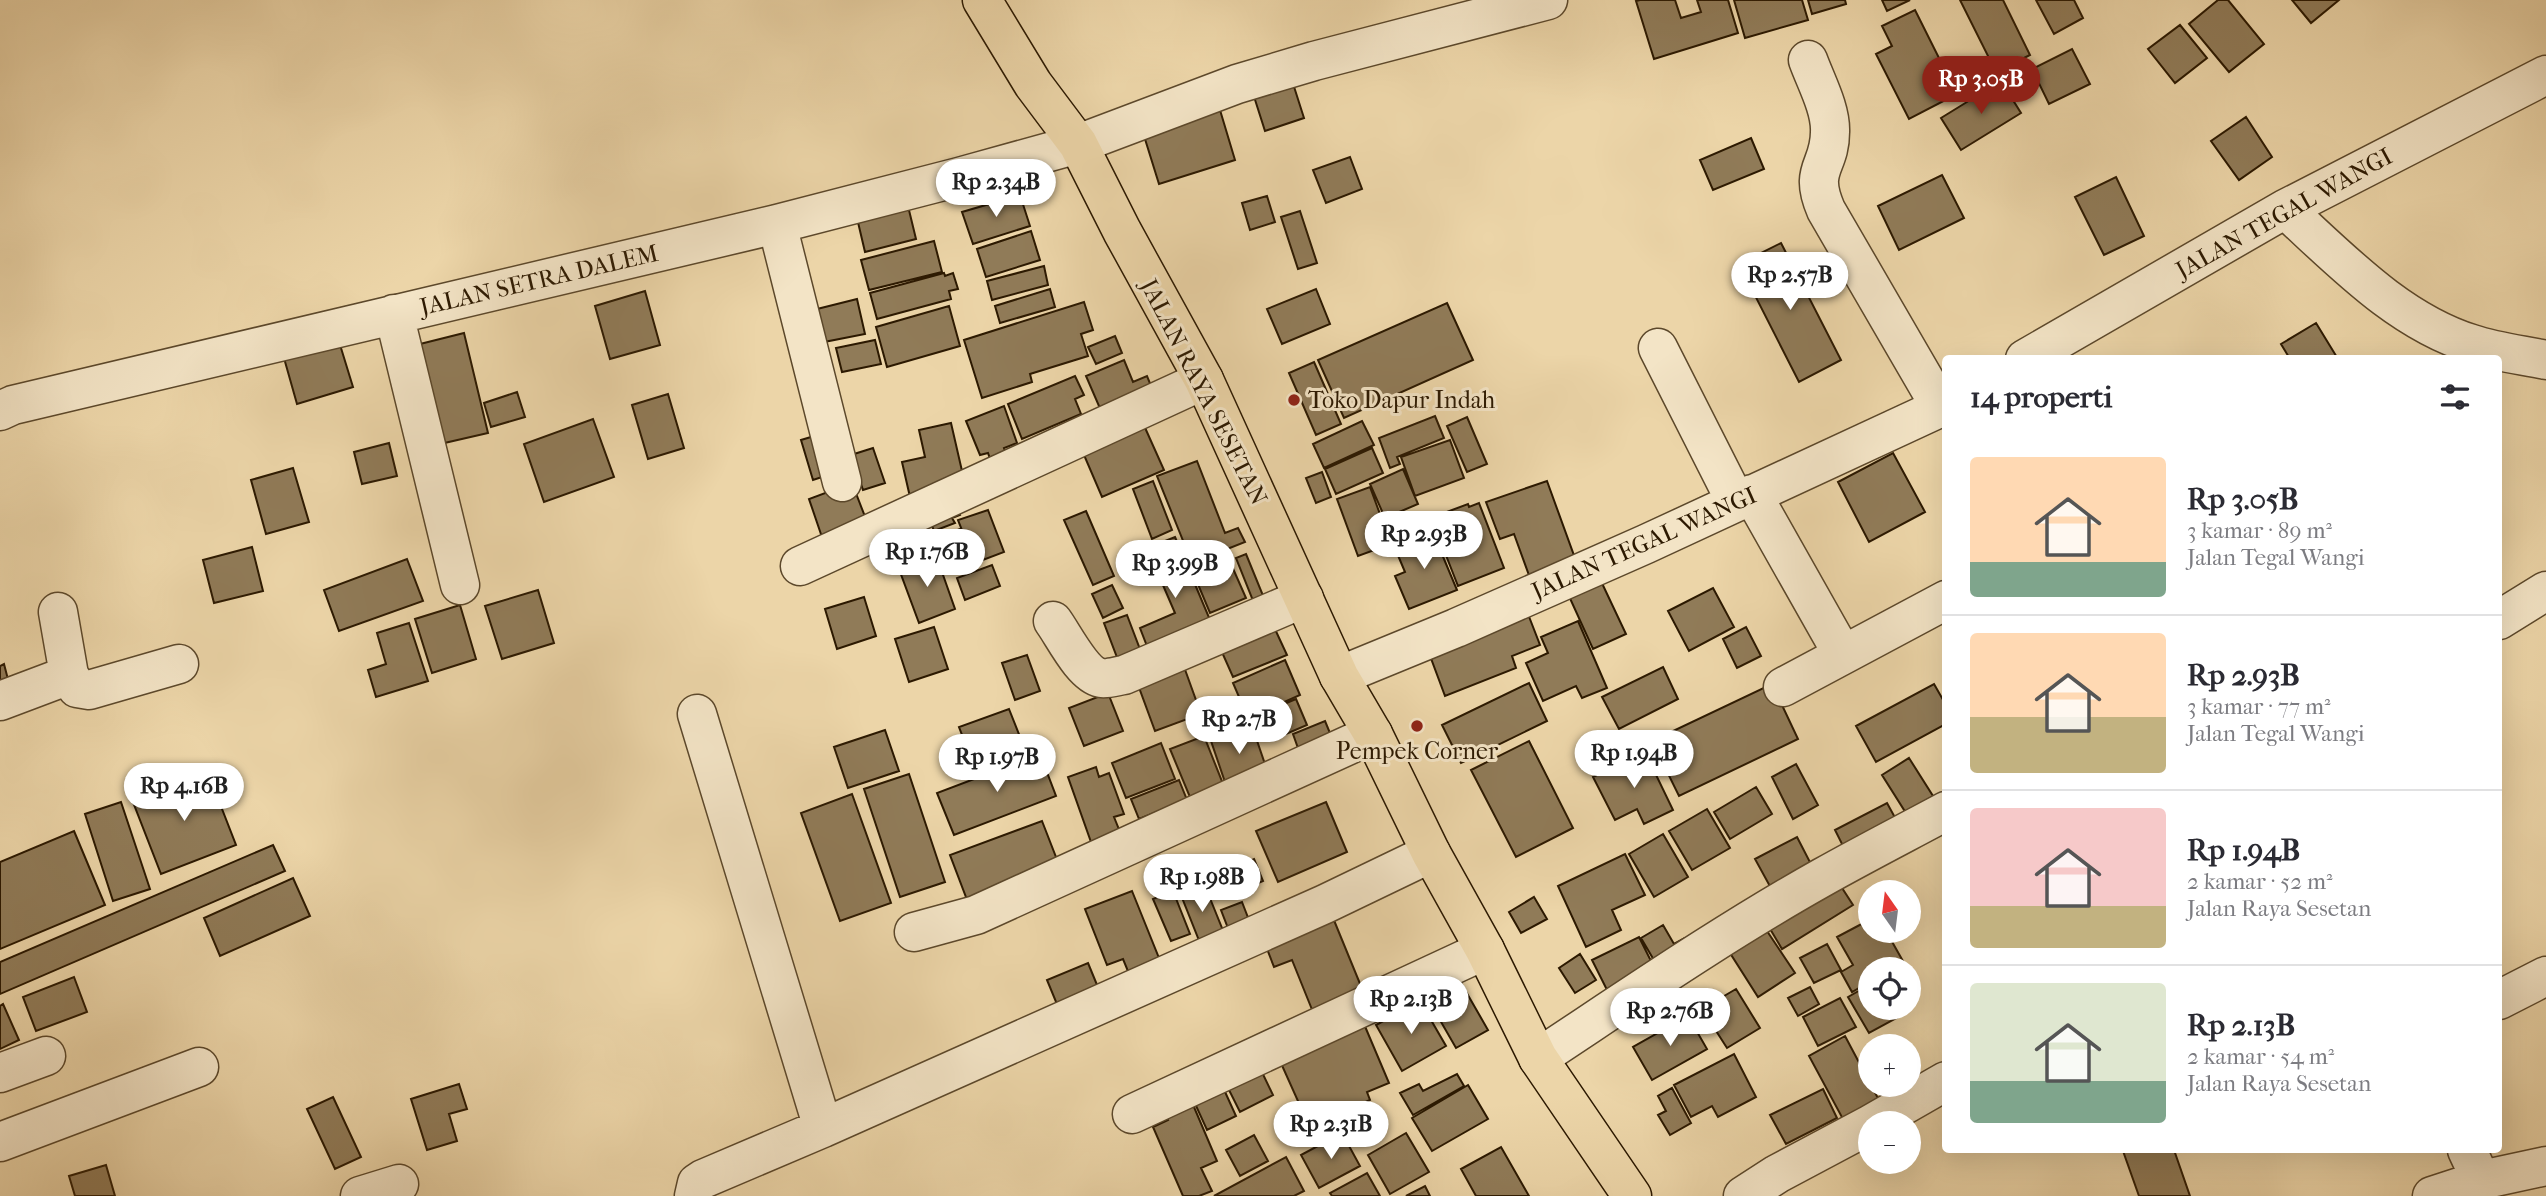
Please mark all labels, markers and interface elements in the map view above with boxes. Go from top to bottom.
pin: Rp 3.05B [1909,57,2053,116]
text: Rp 3.05B [1938,65,2024,92]
street label: JALAN TEGAL WANGI [2169,142,2397,285]
pin: Rp 2.34B [924,160,1068,219]
text: Rp 2.34B [952,168,1040,195]
street label: JALAN SETRA DALEM [415,239,661,322]
pin: Rp 2.57B [1718,252,1862,312]
text: Rp 2.57B [1747,261,1833,288]
street label: JALAN RAYA SESETAN [1134,272,1273,510]
icon: filters [2436,378,2474,416]
text: 14 properti [1970,380,2112,415]
place label: Toko Dapur Indah [1308,386,1496,414]
marker: Toko Dapur Indah [1286,392,1302,408]
street label: JALAN TEGAL WANGI [1525,481,1761,606]
text: Rp 3.05B [2187,482,2299,517]
icon: home [2026,485,2110,569]
pin: Rp 2.93B [1352,512,1496,571]
text: 3 kamar · 89 m² [2187,517,2332,544]
text: Rp 2.93B [1381,520,1467,547]
pin: Rp 1.76B [855,530,999,589]
text: Rp 1.76B [885,538,969,565]
pin: Rp 3.99B [1103,540,1247,600]
text: Jalan Tegal Wangi [2187,544,2364,571]
text: Rp 3.99B [1132,549,1218,576]
text: Rp 2.93B [2187,658,2300,693]
icon: home [2026,661,2110,745]
text: 3 kamar · 77 m² [2187,693,2331,720]
pin: Rp 2.7B [1174,696,1304,756]
text: Rp 2.7B [1201,705,1277,732]
marker: Pempek Corner [1409,718,1425,734]
text: Jalan Tegal Wangi [2187,720,2364,747]
pin: Rp 1.94B [1562,730,1706,790]
pin: Rp 1.97B [925,734,1069,794]
place label: Pempek Corner [1336,737,1499,765]
text: Rp 1.94B [1591,739,1677,766]
text: Rp 1.97B [955,743,1039,770]
pin: Rp 4.16B [112,764,256,823]
text: Rp 4.16B [140,772,228,799]
text: Rp 1.94B [2187,833,2300,868]
icon: home [2026,836,2110,920]
pin: Rp 1.98B [1130,855,1274,914]
text: Rp 1.98B [1160,863,1244,890]
text: 2 kamar · 52 m² [2187,868,2333,895]
north arrow [1858,880,1922,943]
map controls [1858,880,1921,1174]
text: Jalan Raya Sesetan [2187,895,2371,922]
button: locate [1858,957,1921,1020]
pin: Rp 2.13B [1339,976,1483,1036]
text: Rp 2.13B [1370,985,1452,1012]
pin: Rp 2.76B [1598,988,1742,1048]
text: Rp 2.76B [1626,997,1714,1024]
text: Rp 2.13B [2187,1008,2295,1043]
icon: home [2026,1011,2110,1095]
button: + [1858,1034,1921,1097]
text: 2 kamar · 54 m² [2187,1043,2334,1070]
text: Jalan Raya Sesetan [2187,1070,2371,1097]
pin: Rp 2.31B [1259,1102,1403,1161]
text: Rp 2.31B [1290,1110,1372,1137]
button: − [1858,1111,1921,1174]

